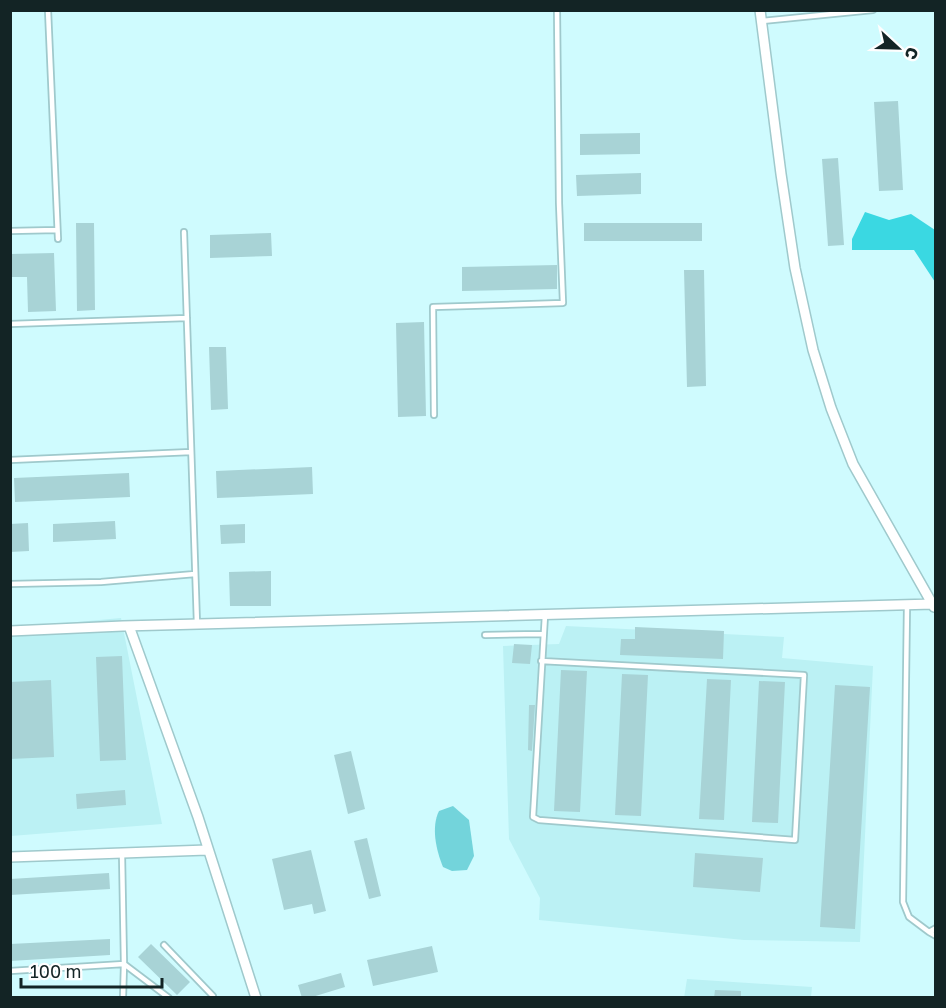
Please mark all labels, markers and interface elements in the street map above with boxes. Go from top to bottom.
north arrow [868,18,928,78]
text: С [901,45,923,63]
scale bar [21,951,162,989]
text: 100 m [30,960,81,982]

